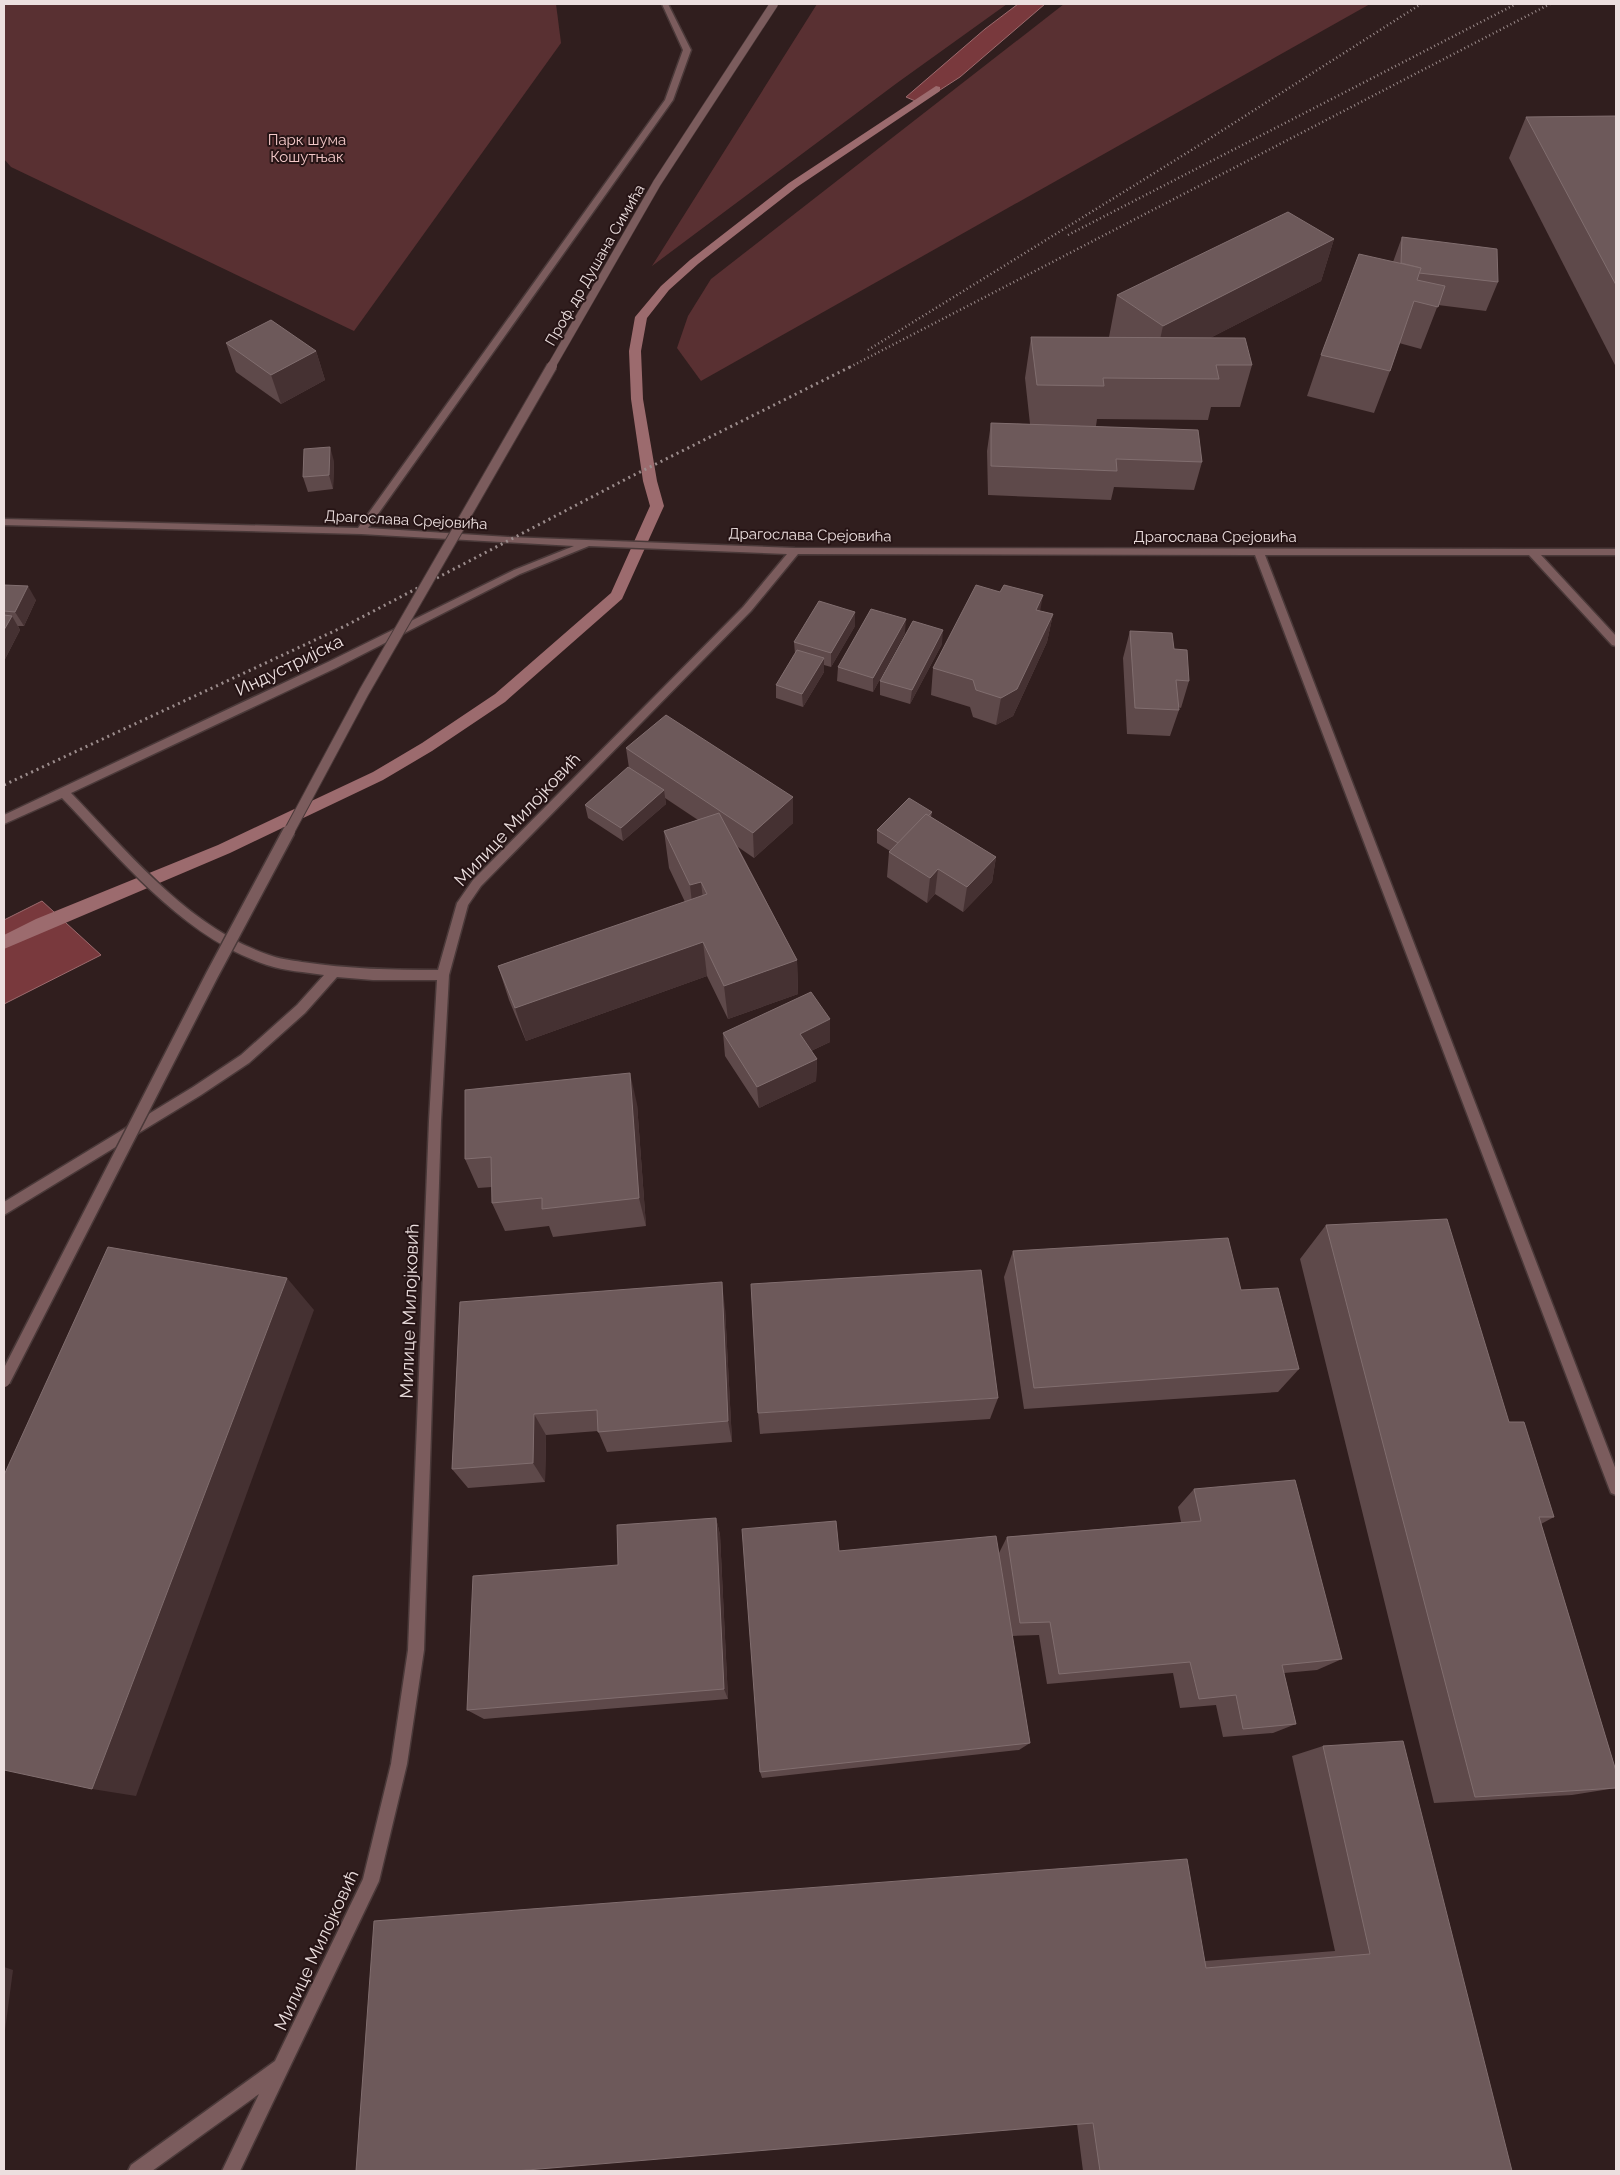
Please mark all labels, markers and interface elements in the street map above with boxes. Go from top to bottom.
park label: Парк шума Кошутњак [268,131,346,166]
street label: Проф. др Душана Симића [541,181,649,349]
street label: Драгослава Срејовића [324,507,488,533]
street label: Драгослава Срејовића [728,525,892,545]
street label: Драгослава Срејовића [1133,528,1297,546]
street label: Индустријска [232,630,346,700]
street label: Милице Милојковић [450,748,584,890]
street label: Милице Милојковић [395,1223,423,1399]
street label: Милице Милојковић [270,1866,362,2034]

